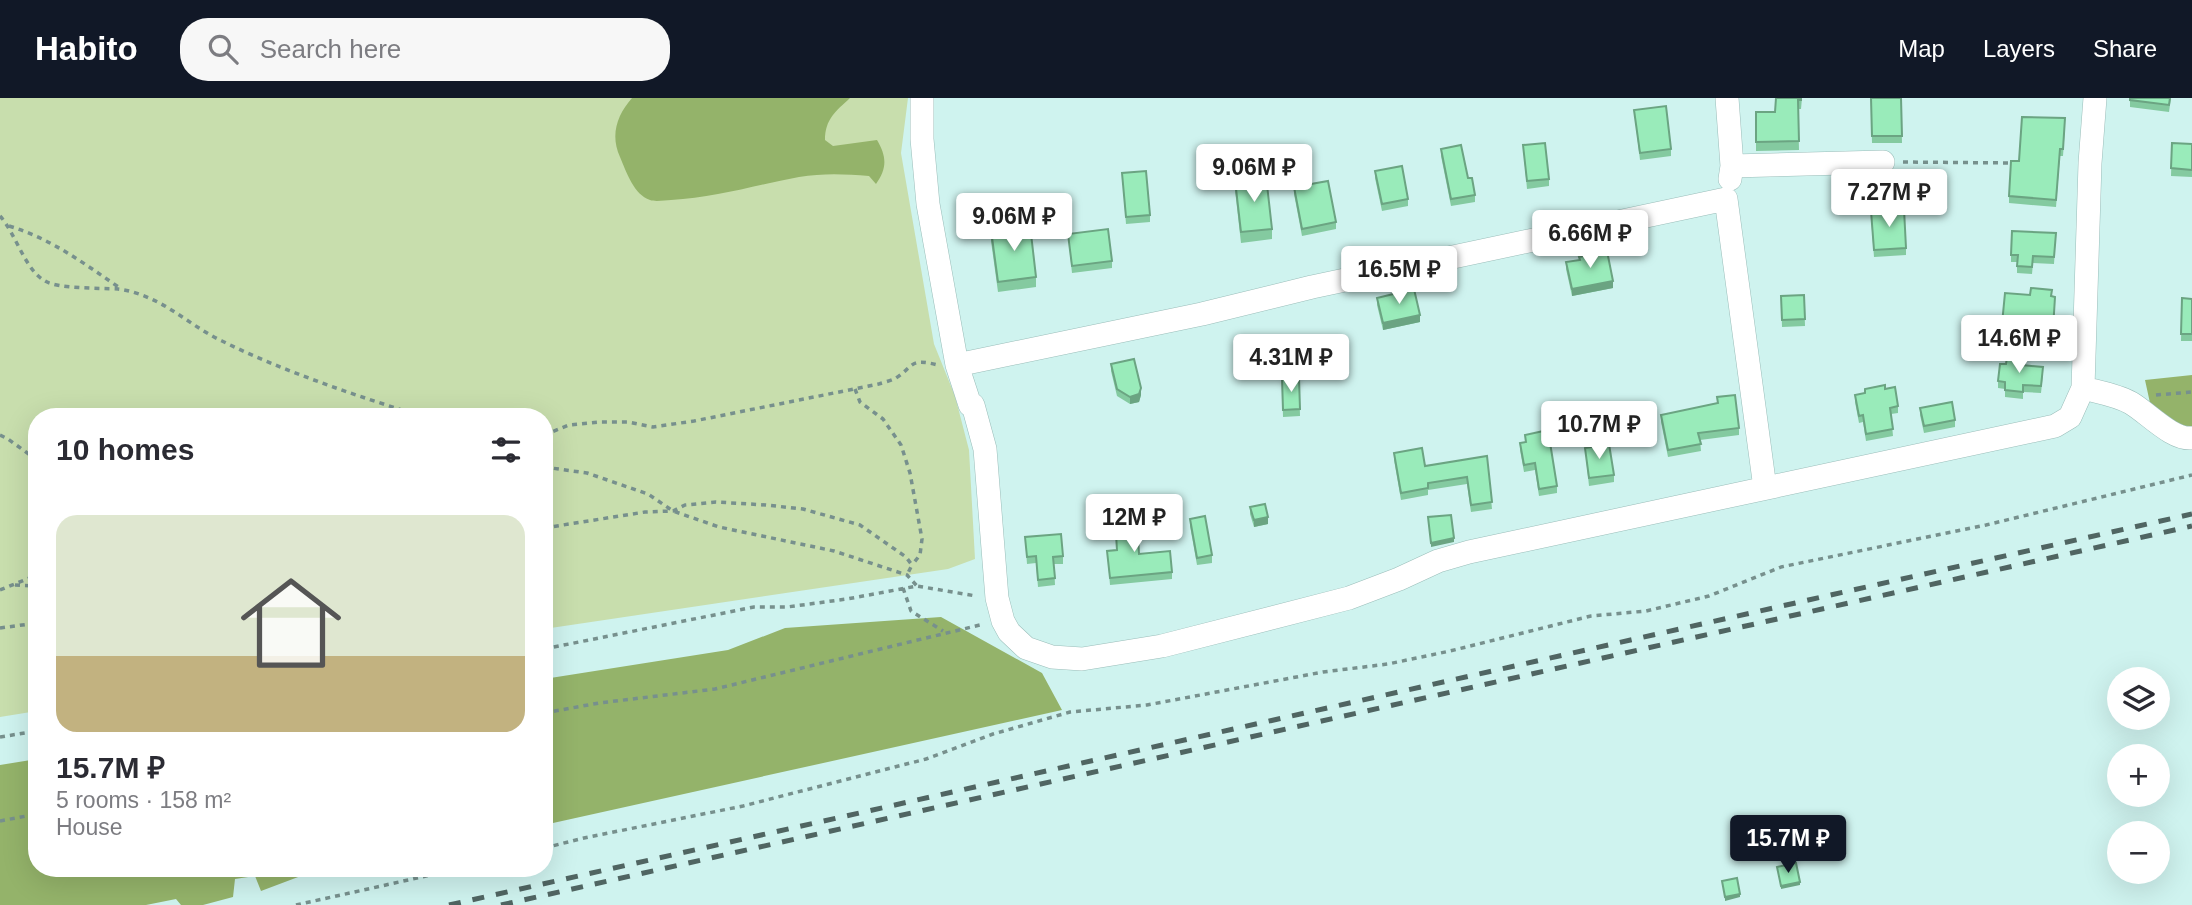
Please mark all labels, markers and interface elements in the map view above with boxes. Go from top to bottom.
search box [180,18,670,81]
text: Habito [35,30,138,67]
icon: search [204,30,242,68]
text: Search here [260,34,401,64]
text: Map [1898,35,1945,62]
text: Layers [1983,35,2055,62]
text: Share [2093,35,2157,62]
pin: 9.06M ₽ [1189,144,1319,204]
text: 9.06M ₽ [1212,154,1296,180]
pin: 7.27M ₽ [1824,170,1954,229]
text: 7.27M ₽ [1847,179,1931,205]
pin: 9.06M ₽ [949,194,1079,253]
text: 9.06M ₽ [972,203,1056,229]
pin: 6.66M ₽ [1525,211,1655,270]
text: 6.66M ₽ [1548,220,1632,246]
pin: 16.5M ₽ [1334,246,1464,306]
text: 16.5M ₽ [1357,256,1441,282]
pin: 14.6M ₽ [1954,316,2084,375]
text: 14.6M ₽ [1977,325,2061,351]
pin: 4.31M ₽ [1226,334,1356,394]
text: 4.31M ₽ [1249,344,1333,370]
pin: 10.7M ₽ [1534,402,1664,461]
text: 10.7M ₽ [1557,411,1641,437]
icon: filters [487,431,525,469]
text: 10 homes [56,433,194,466]
pin: 12M ₽ [1085,494,1183,554]
text: 12M ₽ [1102,504,1166,530]
icon: home [228,560,354,686]
map controls [2107,667,2170,884]
button: layers [2107,667,2170,730]
button: + [2107,744,2170,807]
text: 15.7M ₽ [56,751,165,784]
text: 5 rooms · 158 m² [56,787,231,813]
text: House [56,814,122,840]
pin: 15.7M ₽ [1723,816,1853,875]
button: − [2107,821,2170,884]
text: 15.7M ₽ [1746,825,1830,851]

